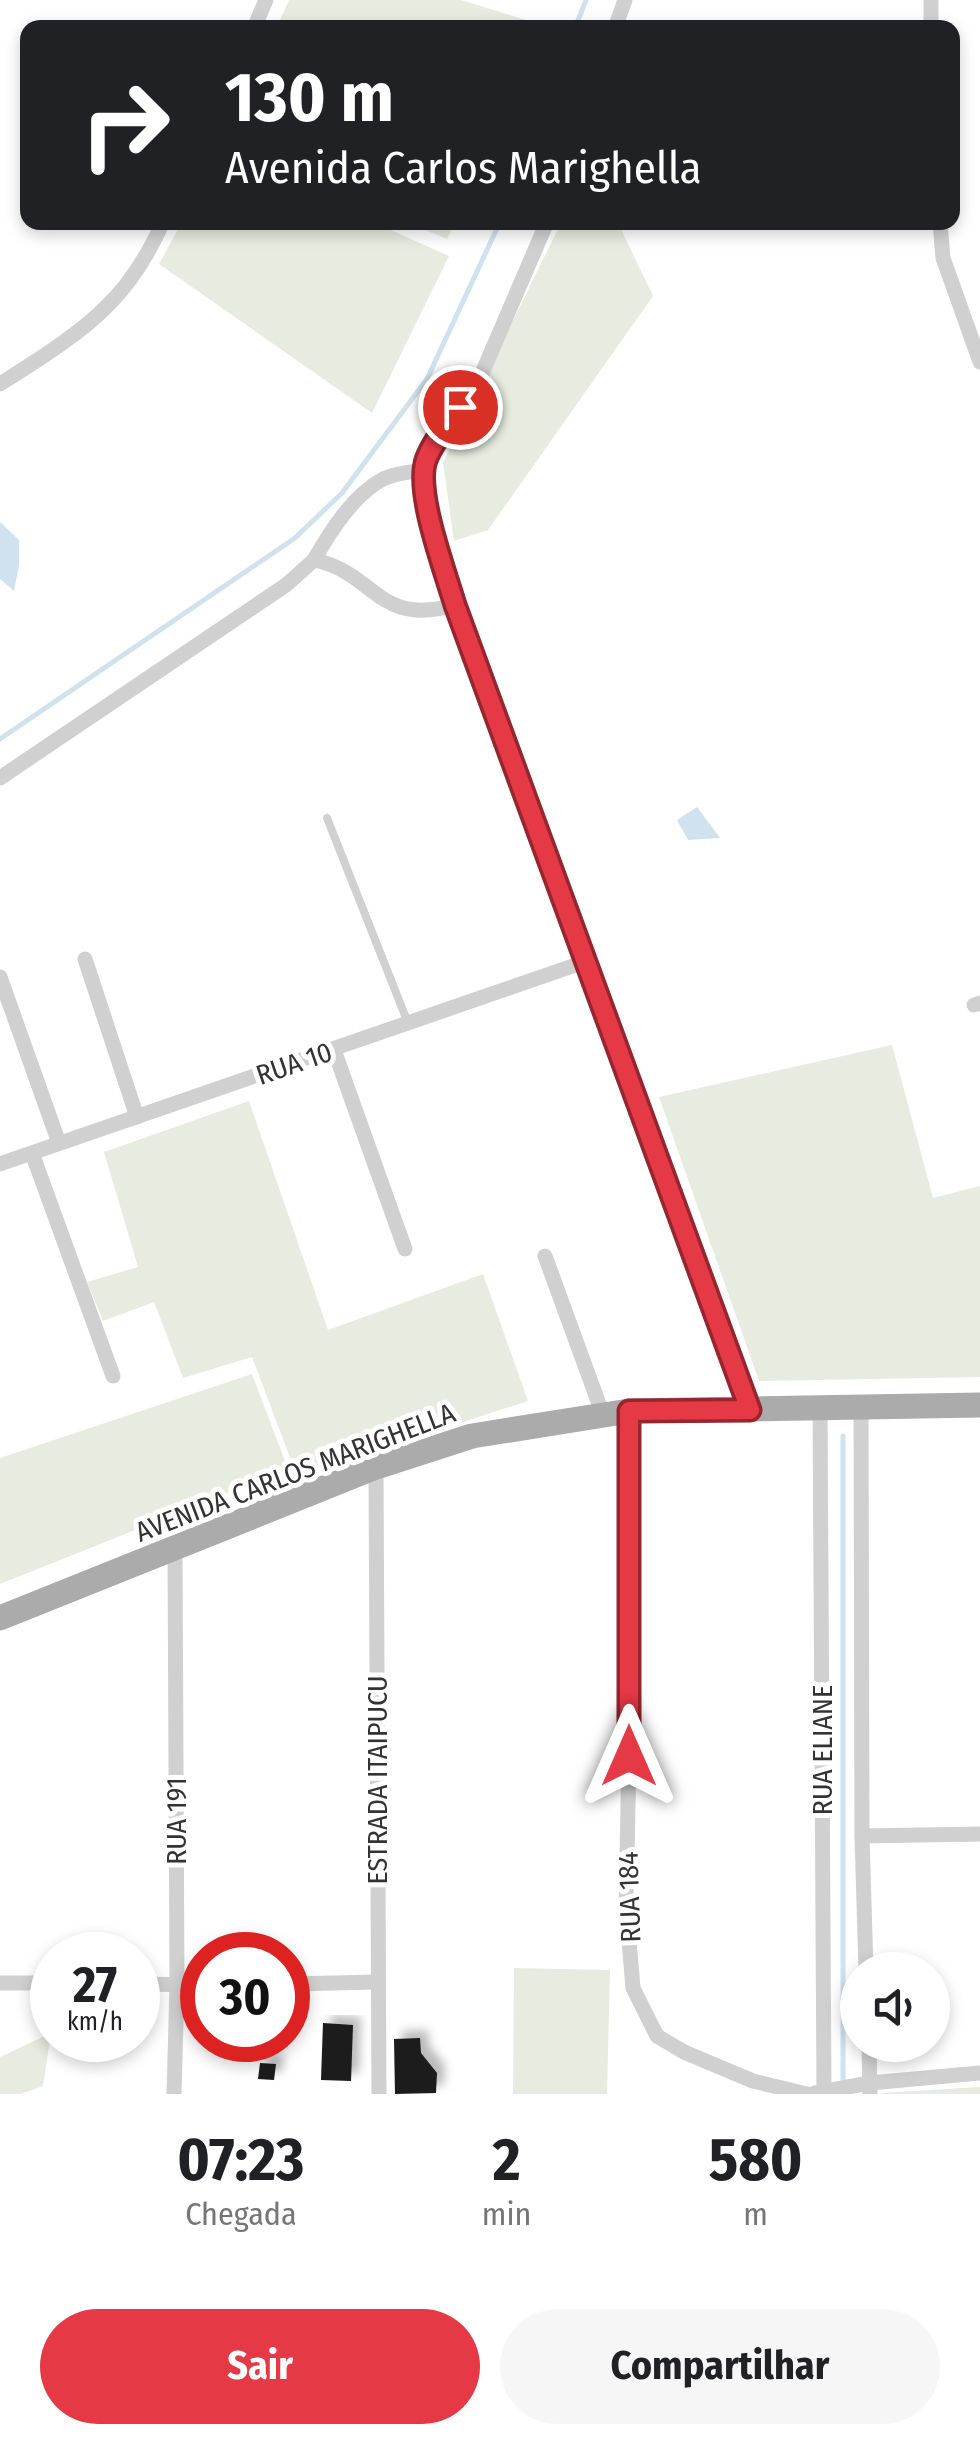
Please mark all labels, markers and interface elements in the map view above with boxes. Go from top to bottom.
text: 130 m [225,56,394,140]
icon: right [60,60,190,190]
text: Avenida Carlos Marighella [225,141,702,195]
pin [418,365,503,450]
icon: arrive [433,380,488,435]
street label: RUA 10 [252,1035,336,1092]
street label: AVENIDA CARLOS MARIGHELLA [131,1396,460,1549]
street label: ESTRADA ITAIPUCU [361,1676,394,1884]
street label: RUA ELIANE [806,1685,839,1815]
position arrow [577,1704,681,1808]
street label: RUA 191 [160,1777,193,1865]
street label: RUA 184 [611,1851,648,1943]
speed limit sign: 30 [180,1932,310,2062]
map controls [840,1952,950,2062]
button: sound [840,1952,950,2062]
text: 27 [73,1955,117,2015]
text: km/h [67,2007,123,2037]
text: 07:23 [177,2124,304,2196]
text: 2 [493,2124,520,2196]
text: 580 [709,2124,803,2196]
text: Chegada [185,2195,297,2233]
text: min [482,2195,531,2233]
text: m [743,2195,768,2233]
button: Sair [40,2309,480,2424]
button: Compartilhar [500,2309,940,2424]

